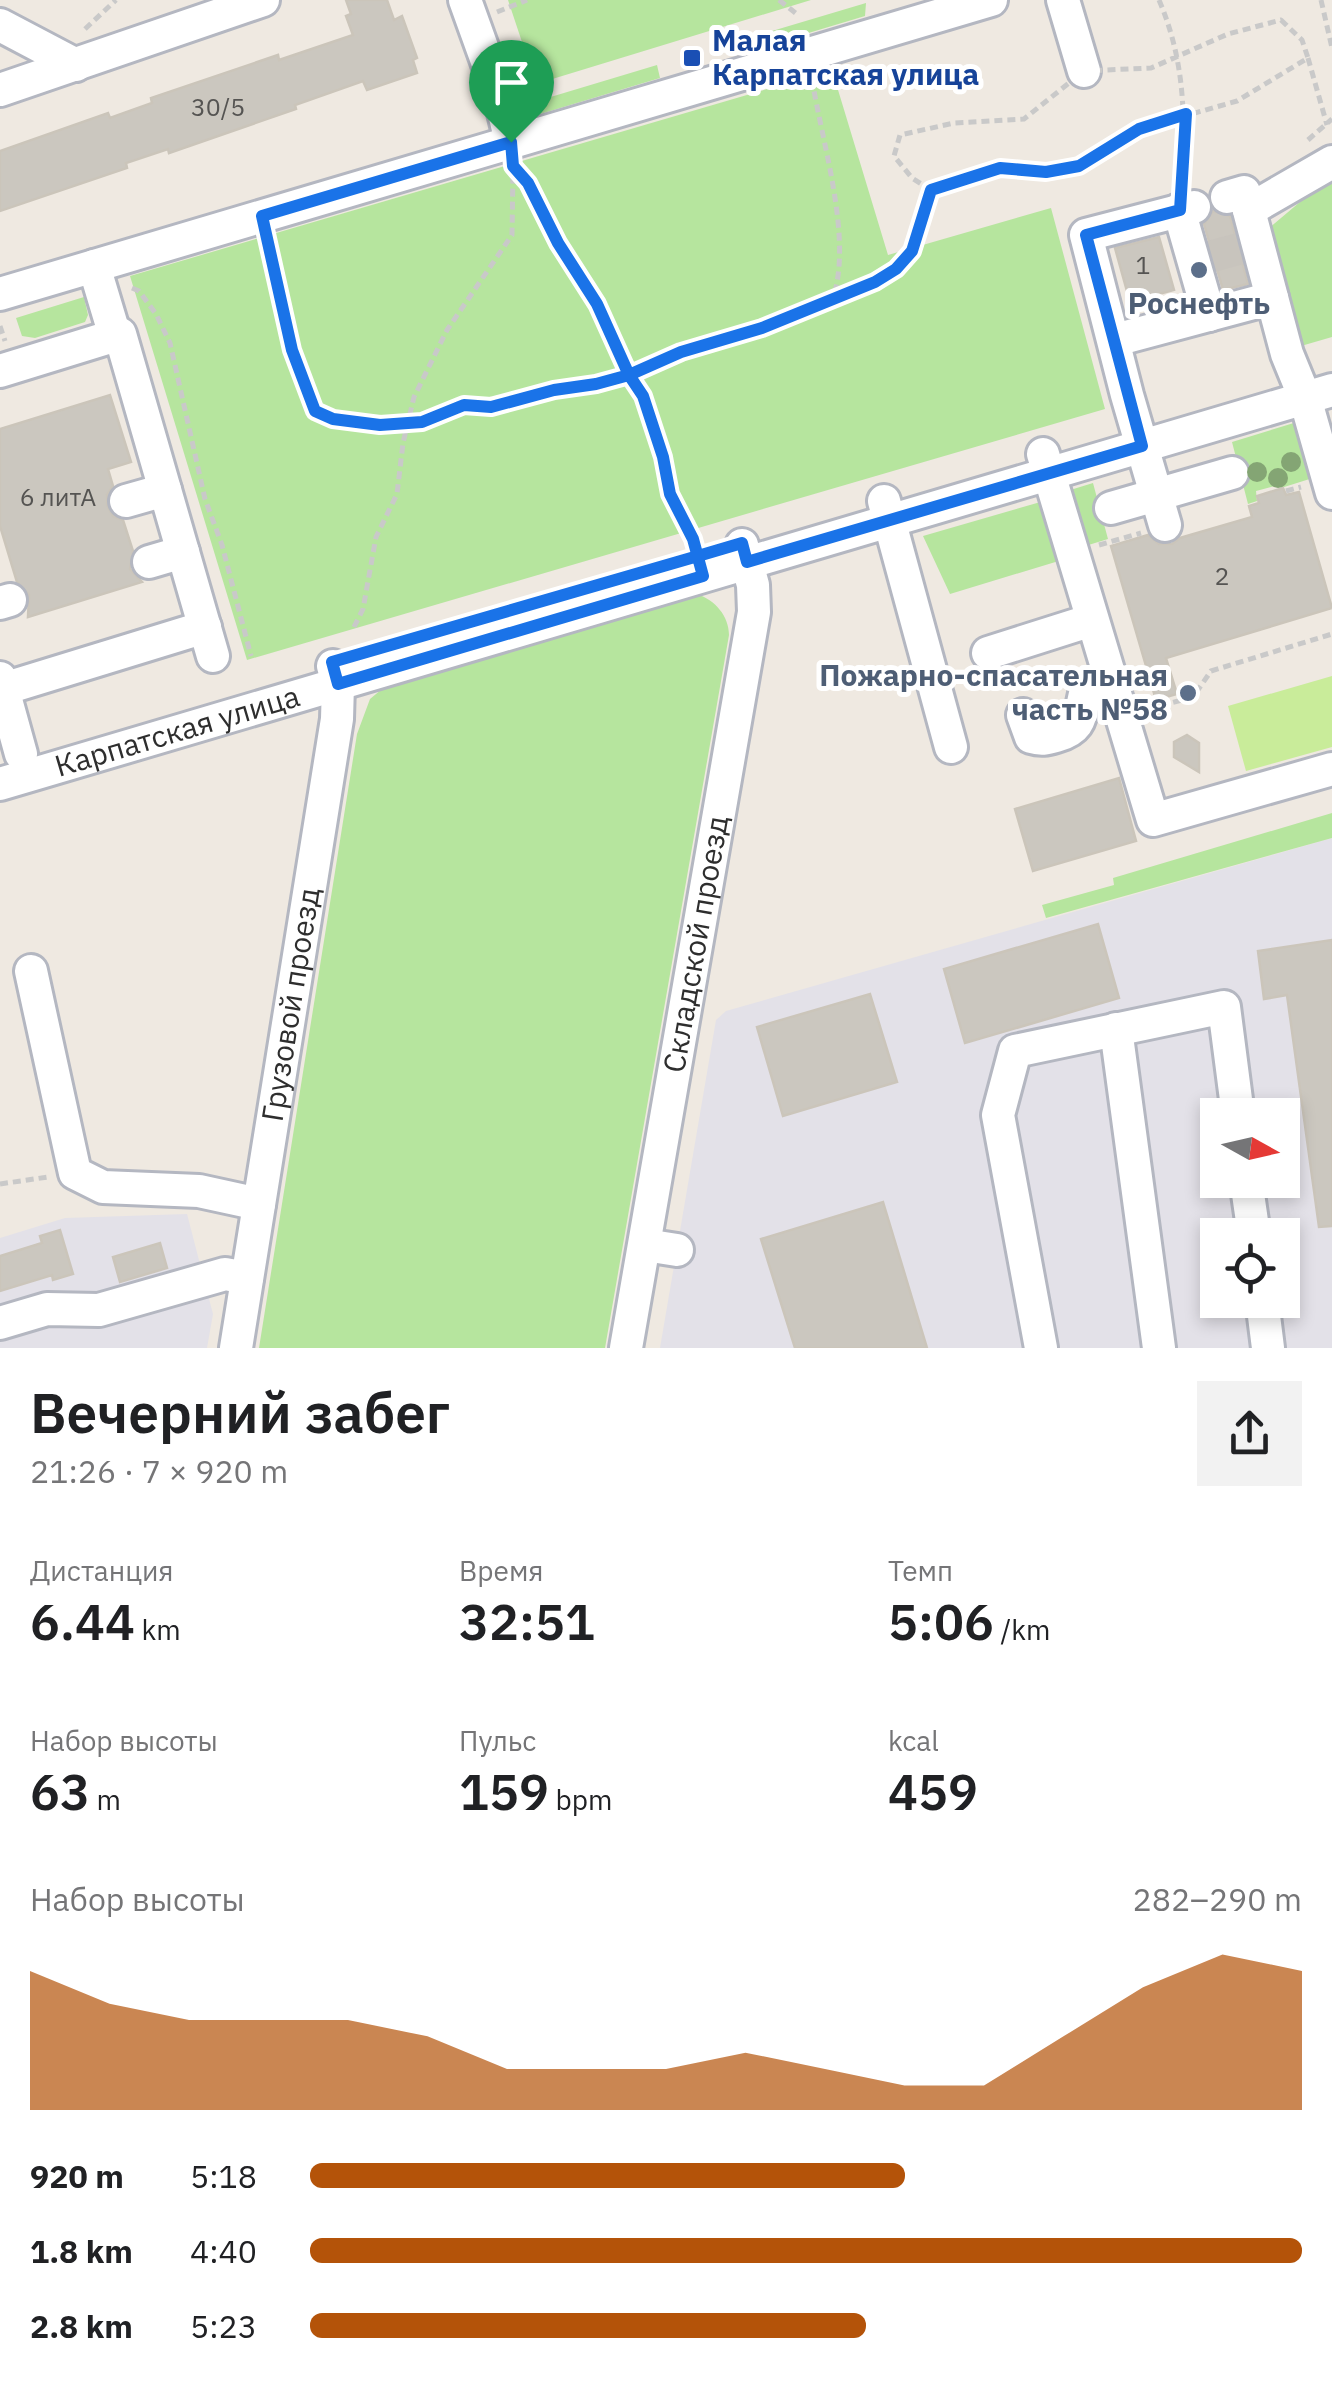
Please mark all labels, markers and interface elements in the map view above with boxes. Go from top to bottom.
place label: Малая Карпатская улица [712,20,979,93]
pin [469,40,554,143]
marker: Малая Карпатская улица [681,47,703,69]
icon: arrive [484,55,539,110]
house number: 30/5 [191,90,245,123]
house number: 1 [1135,248,1151,281]
marker: Роснефть [1188,259,1210,281]
place label: Роснефть [1128,283,1270,322]
house number: 6 литА [20,480,96,513]
house number: 2 [1214,559,1230,592]
place label: Пожарно-спасательная часть №58 [819,655,1168,728]
street label: Карпатская улица [50,675,304,785]
marker: Пожарно-спасательная часть №58 [1177,682,1199,704]
street label: Складской проезд [653,812,736,1075]
street label: Грузовой проезд [252,884,328,1124]
north arrow [1200,1098,1300,1198]
map controls [1200,1098,1300,1318]
button: locate [1200,1218,1300,1318]
text: Вечерний забег [30,1377,450,1448]
button: share [1197,1381,1302,1486]
text: 21:26 · 7 × 920 m [30,1450,288,1492]
text: Дистанция [30,1552,174,1589]
text: Время [459,1552,543,1589]
text: Темп [888,1552,953,1589]
text: 6.44 [30,1589,135,1654]
text: 32:51 [459,1589,595,1654]
text: 5:06 [888,1589,994,1654]
text: km [135,1611,181,1648]
text: /km [994,1611,1051,1648]
text: Набор высоты [30,1722,218,1759]
text: Пульс [459,1722,536,1759]
text: kcal [888,1722,939,1759]
text: 63 [30,1759,90,1824]
text: 159 [459,1759,549,1824]
text: 459 [888,1759,978,1824]
text: m [90,1781,121,1818]
text: bpm [549,1781,613,1818]
text: Набор высоты [30,1878,245,1920]
text: 282–290 m [1132,1878,1302,1920]
text: 920 m [30,2155,124,2197]
text: 5:18 [190,2155,257,2197]
text: 1.8 km [30,2230,133,2272]
text: 4:40 [190,2230,257,2272]
text: 2.8 km [30,2305,133,2347]
text: 5:23 [190,2305,257,2347]

